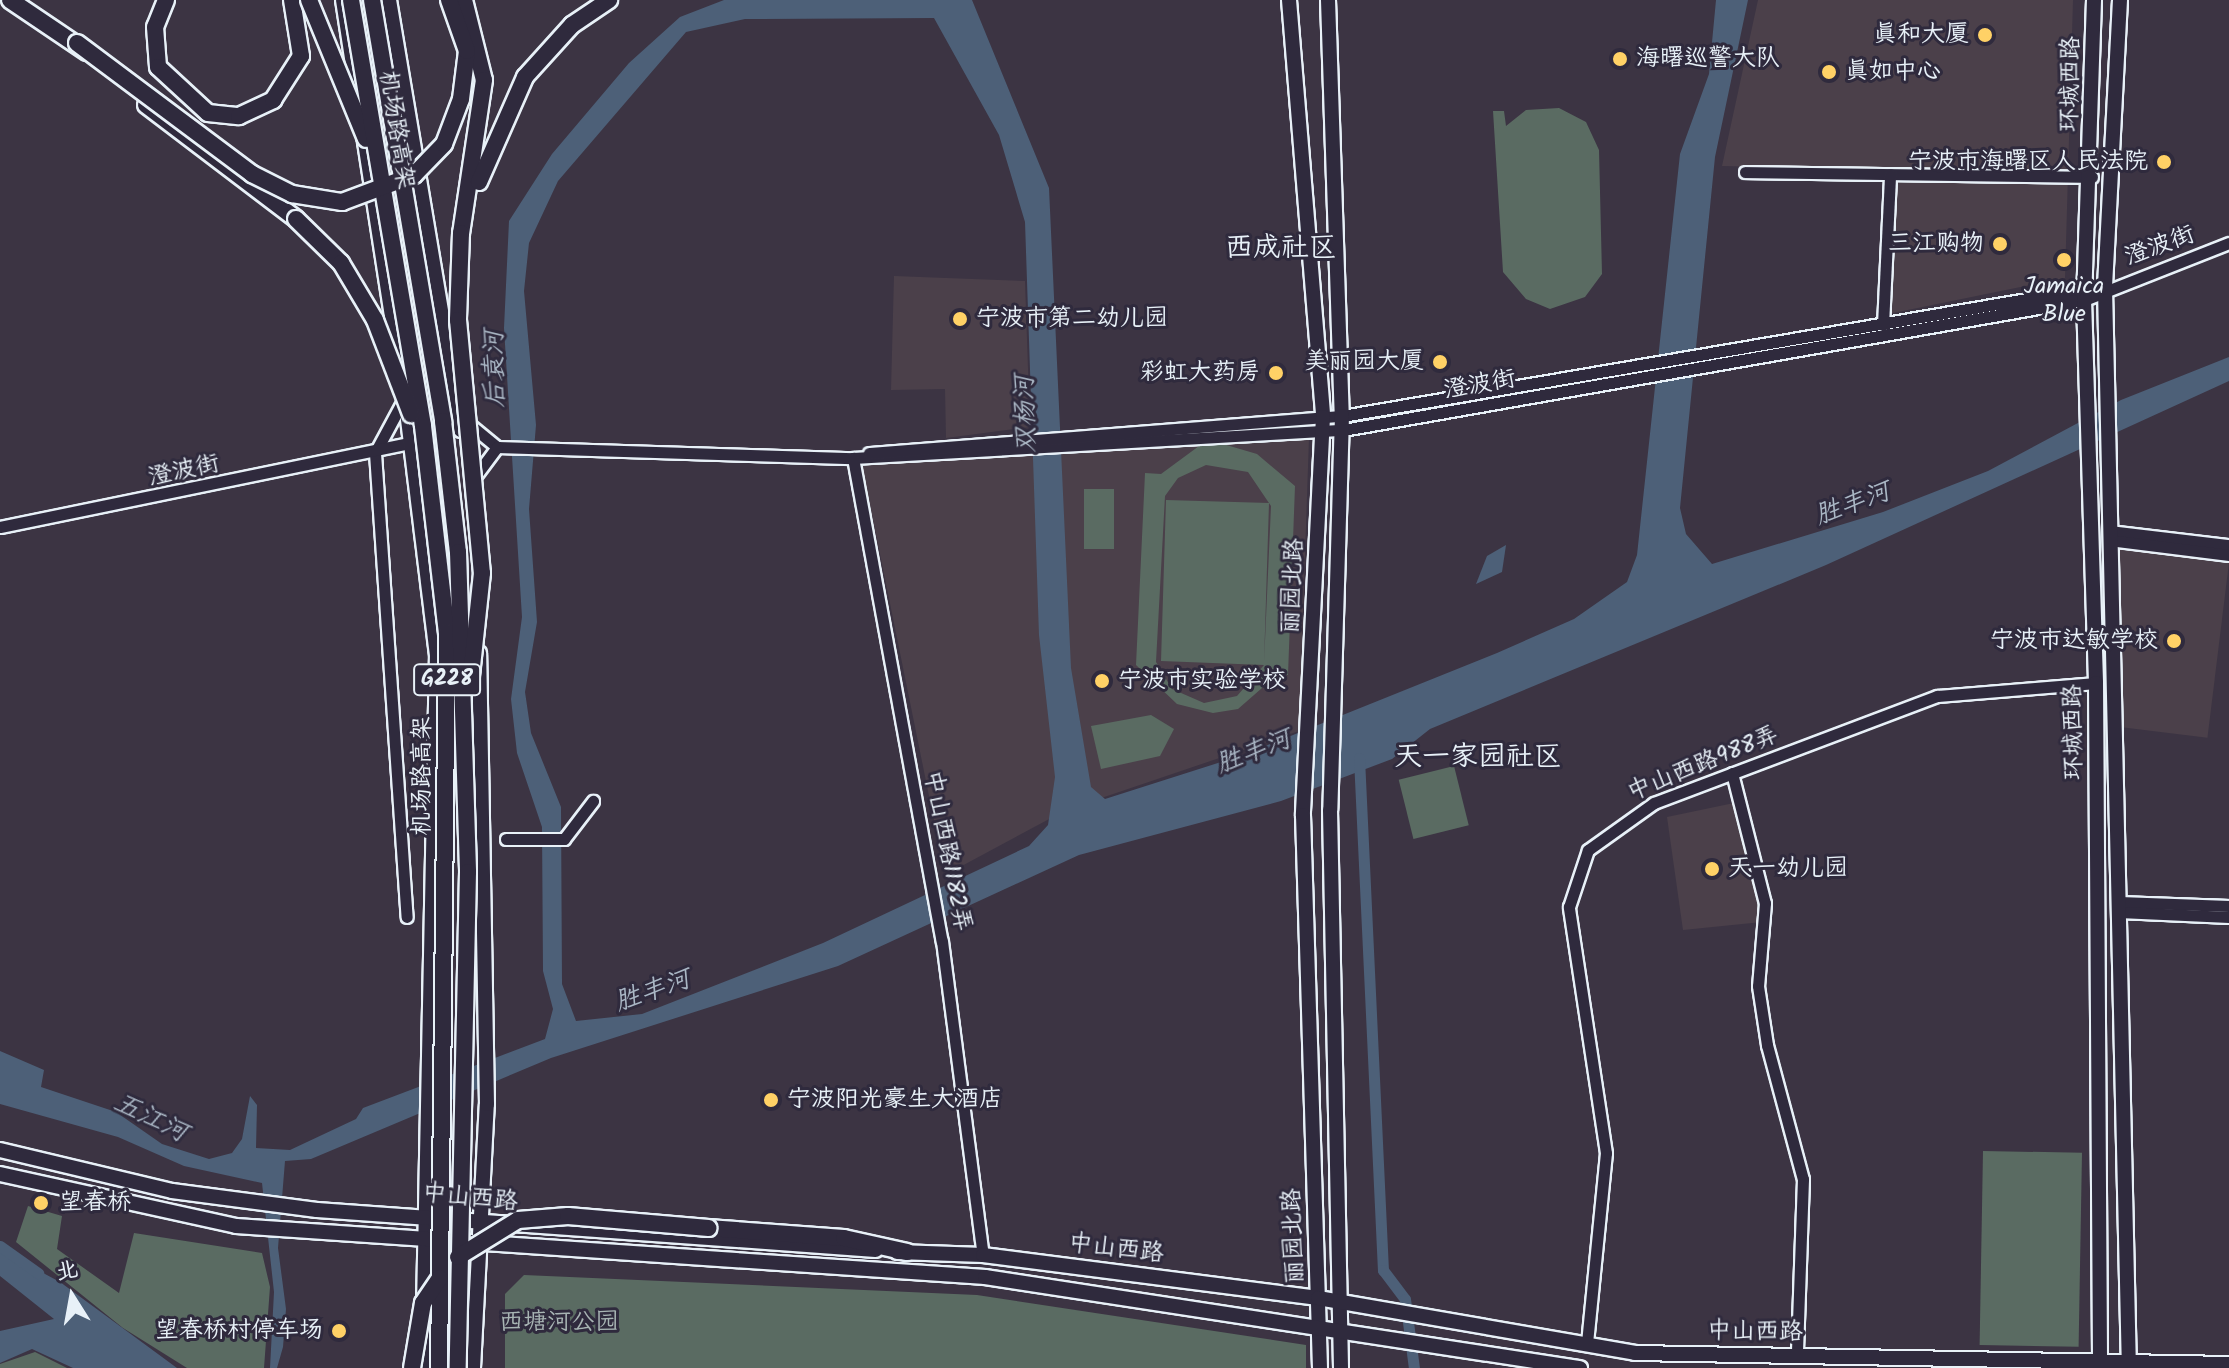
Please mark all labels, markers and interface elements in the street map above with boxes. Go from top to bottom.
place label: 真和大厦 [1873,21,1969,49]
marker: 真和大厦 [1976,26,1994,44]
street label: 环城西路 [2056,36,2086,132]
place label: 海曙巡警大队 [1636,45,1780,73]
marker: 海曙巡警大队 [1611,50,1629,68]
place label: 真如中心 [1845,58,1941,86]
marker: 真如中心 [1820,63,1838,81]
street label: 机场路高架 [372,68,420,192]
place label: 宁波市海曙区人民法院 [1908,148,2148,176]
marker: 宁波市海曙区人民法院 [2155,153,2173,171]
street label: 澄波街 [2121,220,2199,272]
place label: 三江购物 [1888,230,1984,258]
district label: 西成社区 [1225,232,1337,266]
marker: 三江购物 [1991,235,2009,253]
marker: Jamaica Blue [2055,251,2073,269]
place label: Jamaica Blue [2024,273,2104,329]
place label: 宁波市第二幼儿园 [976,305,1168,333]
marker: 宁波市第二幼儿园 [951,310,969,328]
water label: 后袁河 [480,330,512,408]
place label: 美丽园大厦 [1304,348,1424,376]
marker: 美丽园大厦 [1431,353,1449,371]
place label: 彩虹大药房 [1140,359,1260,387]
marker: 彩虹大药房 [1267,364,1285,382]
street label: 澄波街 [1442,365,1518,405]
water label: 双杨河 [1010,374,1044,454]
street label: 澄波街 [146,449,222,493]
water label: 胜丰河 [1811,477,1895,533]
street label: 丽园北路 [1276,537,1310,635]
place label: 宁波市达敏学校 [1990,627,2158,655]
marker: 宁波市达敏学校 [2165,632,2183,650]
road number: G228 [413,662,481,698]
place label: 宁波市实验学校 [1118,667,1286,695]
marker: 宁波市实验学校 [1093,672,1111,690]
street label: 环城西路 [2059,684,2089,780]
street label: 机场路高架 [409,716,437,836]
street label: 中山西路988弄 [1623,721,1783,807]
water label: 胜丰河 [1212,724,1296,782]
district label: 天一家园社区 [1394,741,1562,775]
street label: 中山西路1182弄 [917,768,977,934]
place label: 天一幼儿园 [1728,855,1848,883]
marker: 天一幼儿园 [1703,860,1721,878]
water label: 胜丰河 [611,965,695,1019]
place label: 宁波阳光豪生大酒店 [787,1086,1003,1114]
water label: 五江河 [108,1088,192,1150]
marker: 宁波阳光豪生大酒店 [762,1091,780,1109]
street label: 中山西路 [421,1179,519,1217]
street label: 丽园北路 [1278,1188,1310,1284]
place label: 望春桥 [59,1189,131,1217]
marker: 望春桥 [30,1192,52,1214]
street label: 中山西路 [1067,1229,1165,1269]
text: 北 [53,1253,81,1291]
north arrow [32,1256,112,1336]
park label: 西塘河公园 [499,1309,619,1337]
place label: 望春桥村停车场 [155,1317,323,1345]
street label: 中山西路 [1707,1317,1803,1347]
marker: 望春桥村停车场 [330,1322,348,1340]

